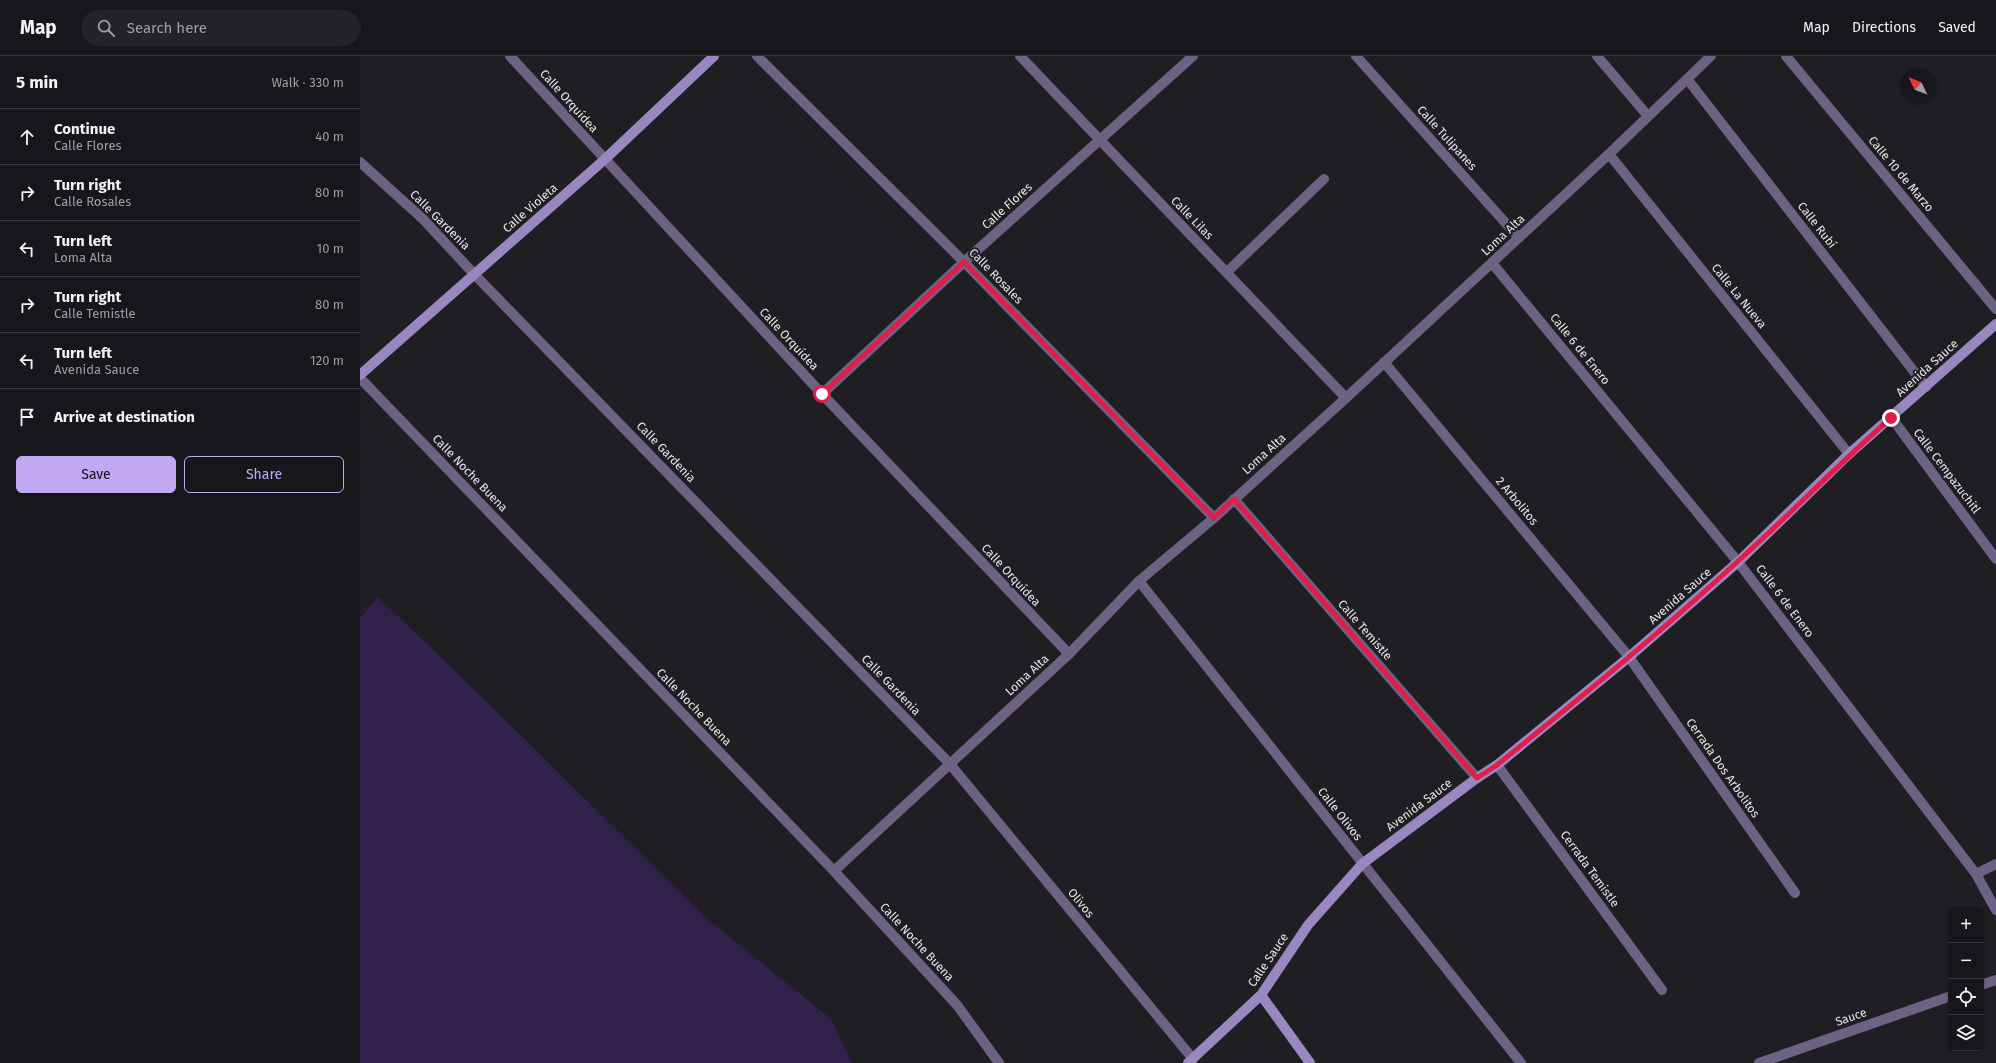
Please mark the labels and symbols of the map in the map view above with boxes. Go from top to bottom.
street label: Calle Orquídea [537,67,601,135]
north arrow [1900,68,1936,104]
street label: Calle Tulipanes [1414,103,1480,173]
street label: Calle 10 de Marzo [1865,133,1937,215]
street label: Calle Flores [979,180,1035,232]
street label: Calle Violeta [500,181,560,235]
street label: Calle Gardenia [407,187,473,253]
street label: Calle Lilas [1168,194,1216,243]
street label: Calle Rubí [1795,199,1840,251]
street label: Loma Alta [1479,212,1527,258]
street label: Calle Rosales [966,245,1026,307]
street label: Calle La Nueva [1709,261,1769,331]
street label: Calle Orquídea [757,305,821,373]
street label: Calle 6 de Enero [1547,311,1613,387]
street label: Avenida Sauce [1893,336,1961,400]
route start [813,385,831,403]
route end [1882,409,1900,427]
street label: Calle Gardenia [634,419,698,485]
street label: Calle Cempazuchitl [1911,426,1984,517]
street label: Loma Alta [1239,431,1289,477]
street label: Calle Noche Buena [430,432,510,514]
street label: 2 Arbolitos [1493,474,1541,528]
street label: Calle Orquídea [979,541,1043,609]
street label: Calle 6 de Enero [1753,562,1817,640]
street label: Avenida Sauce [1646,565,1714,627]
street label: Calle Temistle [1335,597,1395,663]
street label: Calle Gardenia [859,652,923,718]
street label: Loma Alta [1003,652,1051,698]
street label: Calle Noche Buena [654,666,734,748]
street label: Cerrada Dos Arbolitos [1683,716,1763,821]
street label: Avenida Sauce [1383,776,1455,834]
street label: Calle Olivos [1315,785,1365,844]
street label: Cerrada Temistle [1558,828,1622,910]
street label: Olivos [1065,886,1097,921]
street label: Calle Noche Buena [877,900,957,984]
street label: Calle Sauce [1245,930,1291,990]
street label: Sauce [1834,1005,1868,1029]

